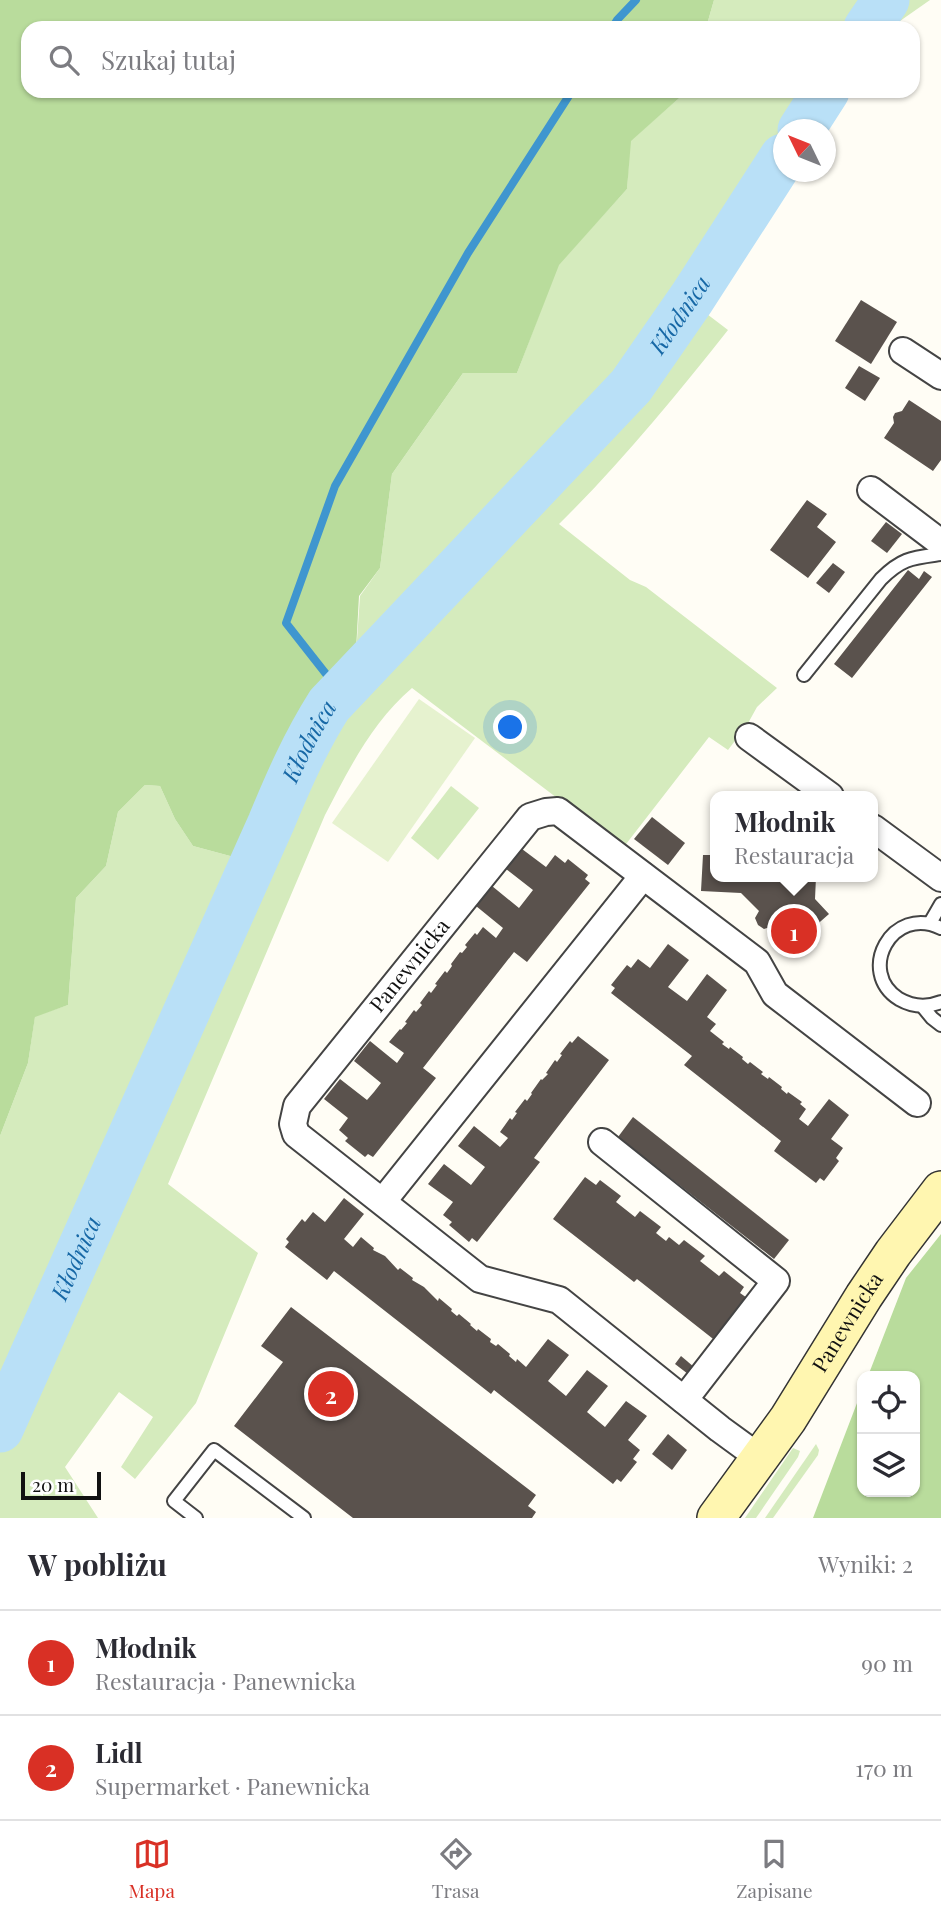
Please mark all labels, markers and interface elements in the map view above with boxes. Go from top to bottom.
search box [21,21,920,98]
icon: search [45,41,83,79]
text: Szukaj tutaj [101,42,236,77]
north arrow [773,119,836,182]
water label: Kłodnica [640,269,716,360]
water label: Kłodnica [273,694,342,788]
your location [493,710,527,744]
popup [710,791,878,882]
text: Młodnik [734,804,835,839]
text: Restauracja [734,839,854,870]
pin: 1 [771,905,817,957]
street label: Panewnicka [362,912,455,1017]
water label: Kłodnica [42,1211,107,1305]
street label: Panewnicka [804,1266,888,1377]
pin: 2 [308,1368,354,1420]
map controls [857,1371,920,1497]
button: locate [857,1371,920,1434]
button: layers [857,1434,920,1497]
scale bar [21,1469,102,1501]
text: 20 m [32,1471,74,1497]
text: W pobliżu [28,1544,167,1584]
text: Wyniki: 2 [818,1548,913,1579]
text: Młodnik [95,1630,197,1665]
text: 1 [47,1647,55,1678]
text: 90 m [861,1647,913,1678]
text: Restauracja · Panewnicka [95,1665,356,1696]
text: Lidl [95,1735,143,1770]
text: 2 [45,1752,57,1783]
text: 170 m [855,1752,913,1783]
text: Supermarket · Panewnicka [95,1770,370,1801]
tab: Mapa [128,1835,175,1903]
tab: Trasa [432,1835,479,1903]
tab: Zapisane [736,1835,813,1903]

